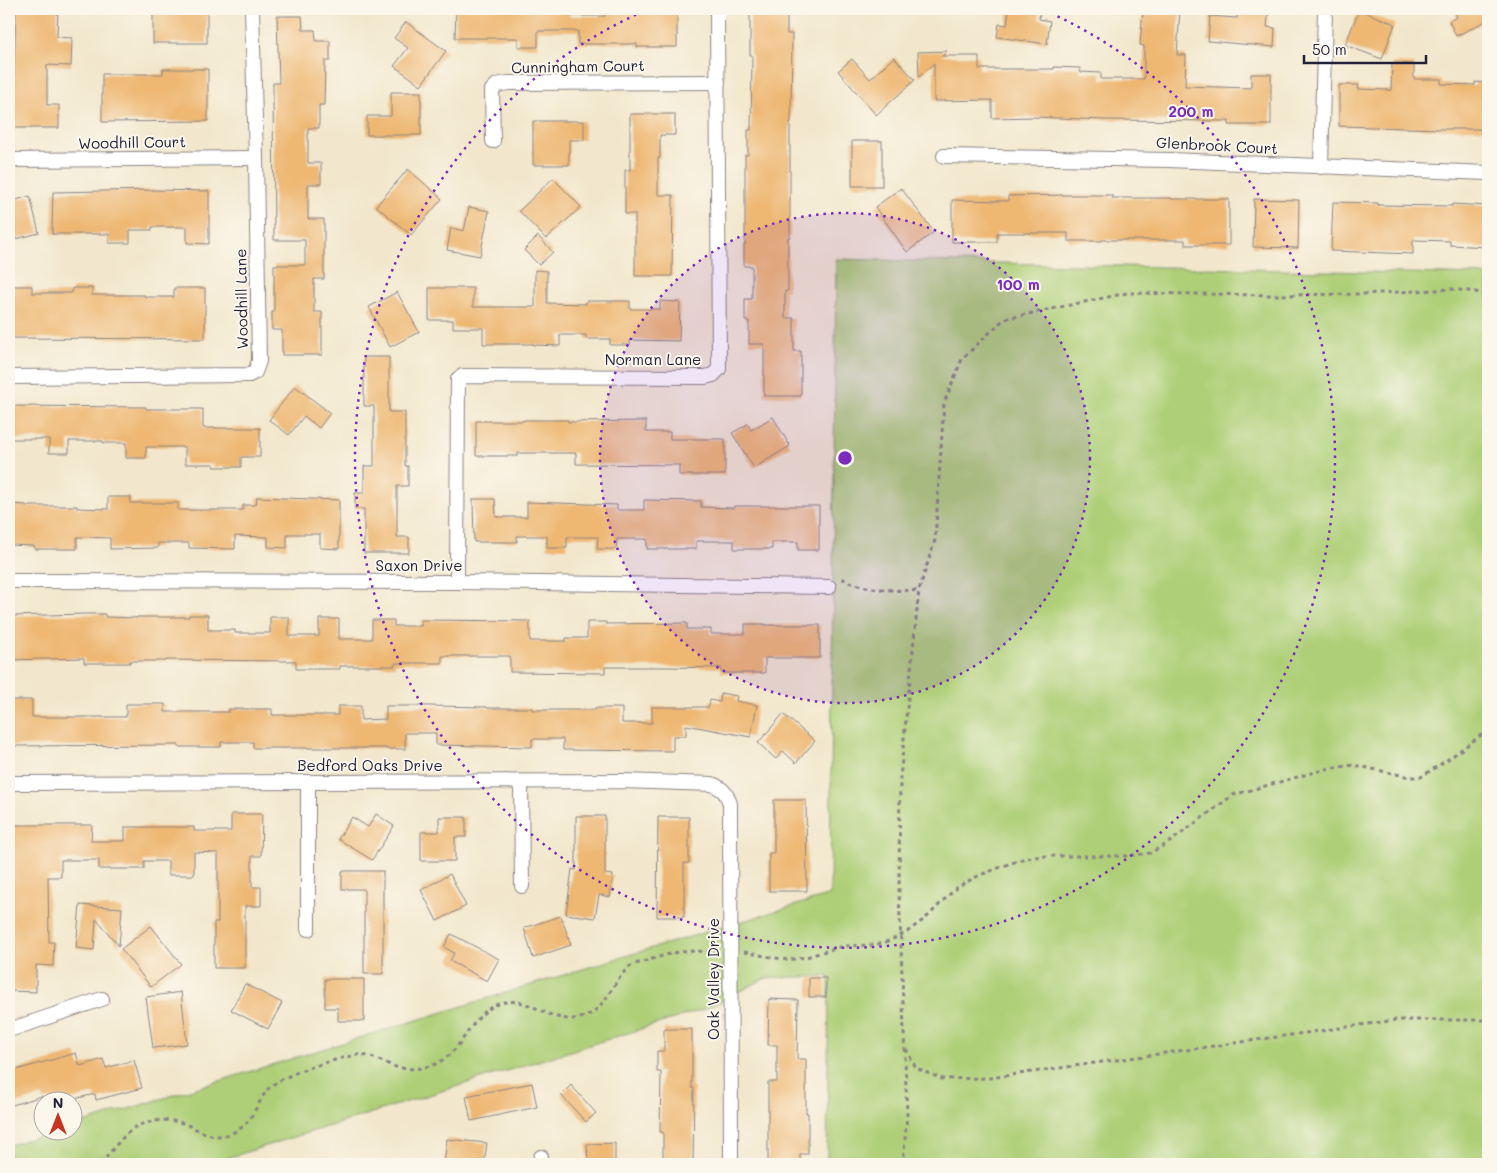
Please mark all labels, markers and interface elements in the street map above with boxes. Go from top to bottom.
scale bar [1304,32,1427,64]
text: 50 m [1312,39,1347,59]
street label: Cunningham Court [511,55,645,77]
text: 200 m [1169,101,1214,121]
street label: Woodhill Court [78,131,186,153]
street label: Glenbrook Court [1156,132,1279,158]
street label: Woodhill Lane [230,249,252,350]
text: 100 m [996,274,1040,294]
street label: Norman Lane [605,349,701,369]
centre of rings [836,449,854,467]
street label: Saxon Drive [375,555,463,575]
street label: Bedford Oaks Drive [297,755,443,775]
street label: Oak Valley Drive [703,918,723,1040]
north arrow [32,1090,82,1140]
text: N [53,1093,63,1112]

